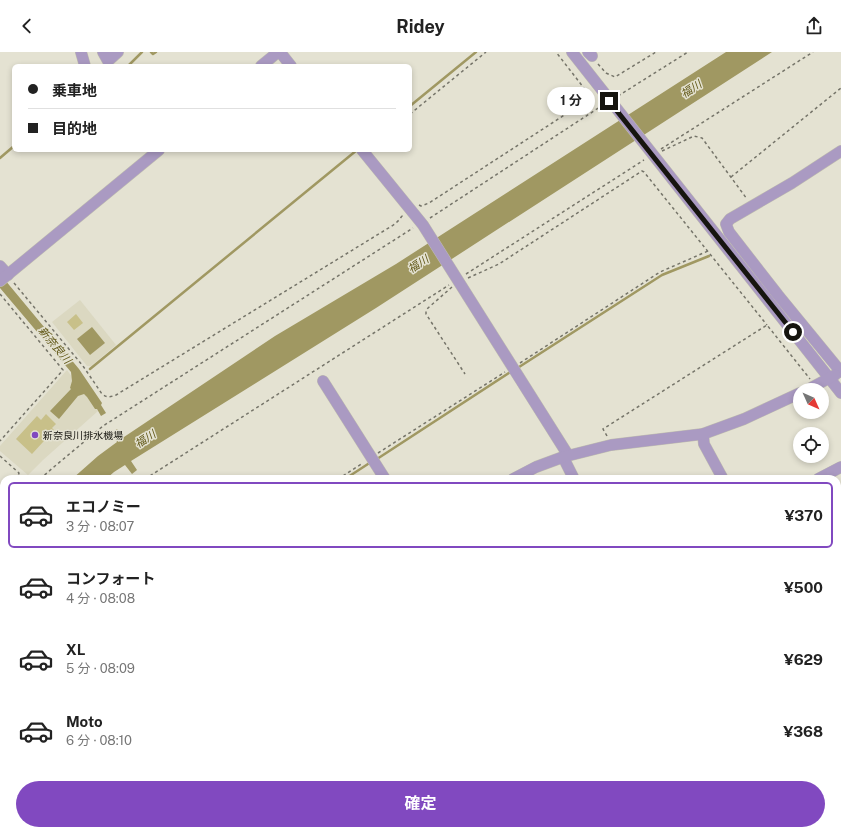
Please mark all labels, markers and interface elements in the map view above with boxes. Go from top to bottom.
icon: back [16,15,38,37]
icon: share [803,15,825,37]
text: Ridey [396,16,445,37]
water label: 福川 [679,77,704,100]
text: 乗車地 [52,82,97,99]
callout: 1 分 [547,87,595,115]
route end [600,92,618,110]
text: 1 分 [560,93,582,108]
text: 目的地 [52,120,97,137]
water label: 福川 [406,252,431,275]
route start [784,323,802,341]
water label: 新奈良川 [36,324,74,366]
north arrow [793,383,829,419]
map controls [793,383,829,463]
water label: 福川 [133,427,158,450]
button: locate [793,427,829,463]
place label: 新奈良川排水機場 [43,429,123,441]
marker: 新奈良川排水機場 [30,430,40,440]
icon: car [18,497,54,533]
text: エコノミー [66,498,141,515]
text: ¥370 [784,507,823,524]
text: 3 分 · 08:07 [66,519,134,534]
icon: car [18,569,54,605]
text: コンフォート [66,570,156,587]
text: ¥500 [784,579,823,596]
text: 4 分 · 08:08 [66,591,135,606]
icon: car [18,641,54,677]
text: XL [66,641,85,658]
text: ¥629 [784,651,823,668]
text: 5 分 · 08:09 [66,661,135,676]
icon: car [18,713,54,749]
text: Moto [66,713,103,730]
text: ¥368 [783,723,823,740]
text: 6 分 · 08:10 [66,733,132,748]
button: 確定 [16,781,825,827]

